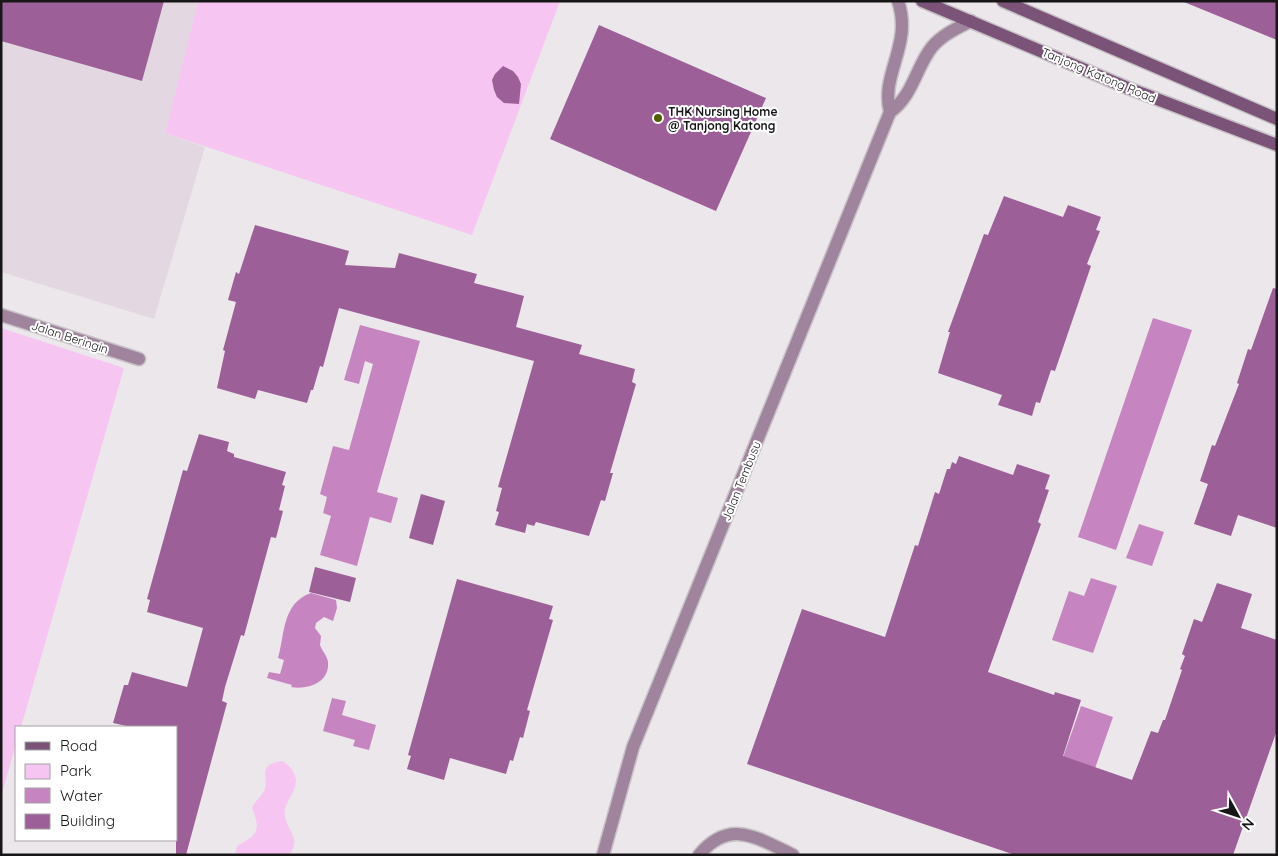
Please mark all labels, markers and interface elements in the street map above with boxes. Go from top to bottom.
street label: Tanjong Katong Road [1040,44,1158,106]
place label: THK Nursing Home @ Tanjong Katong [668,104,777,133]
marker: THK Nursing Home @ Tanjong Katong [652,112,664,124]
street label: Jalan Beringin [30,317,110,357]
street label: Jalan Tembusu [718,439,764,523]
legend [15,726,178,841]
text: Road [60,736,97,755]
text: Park [60,761,92,780]
text: Water [60,786,103,805]
north arrow [1213,791,1263,841]
text: Building [60,811,115,830]
text: N [1238,815,1258,834]

